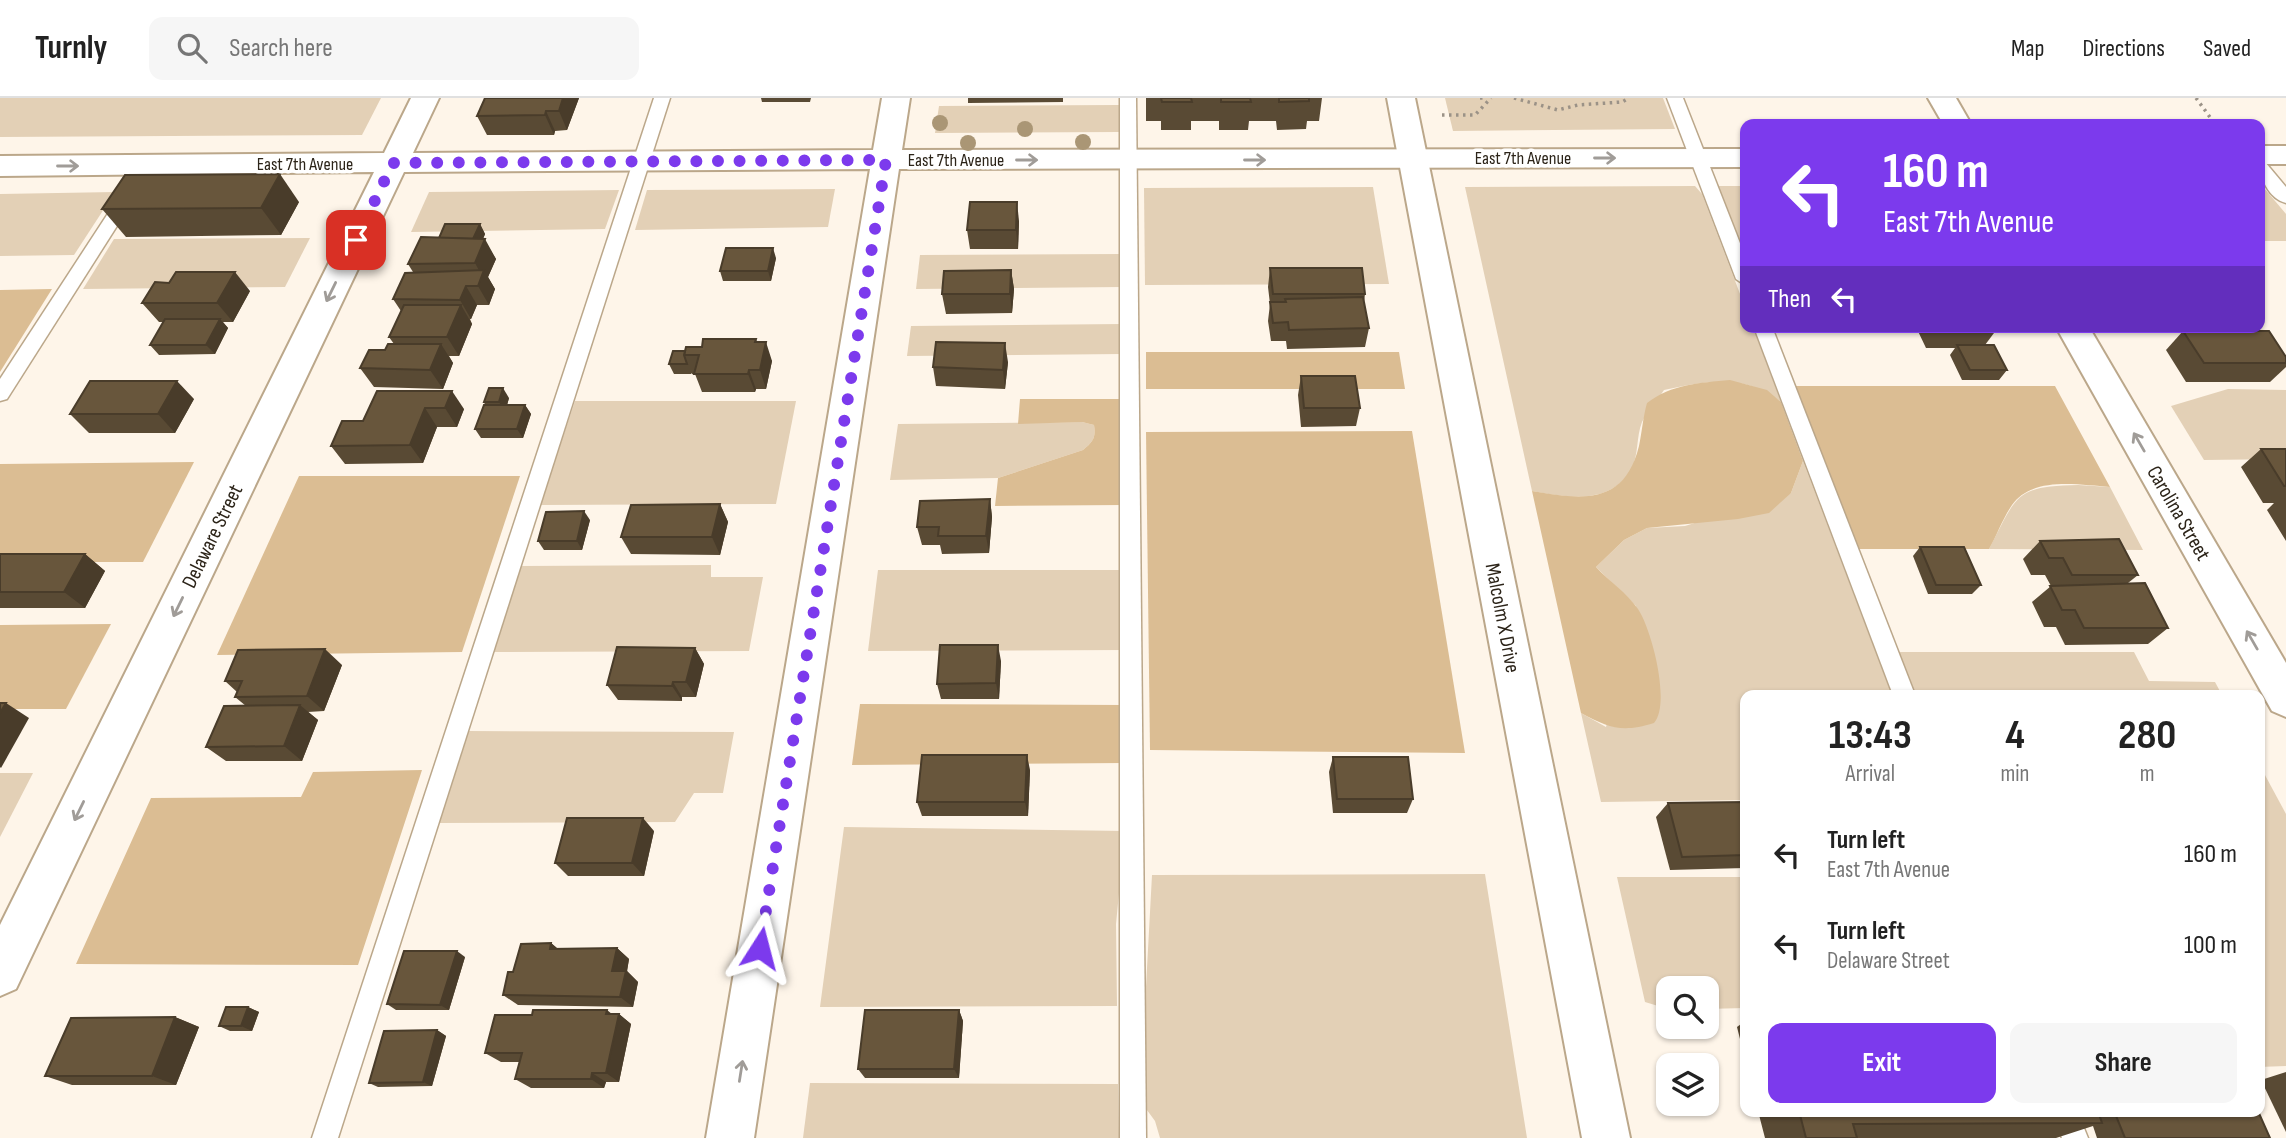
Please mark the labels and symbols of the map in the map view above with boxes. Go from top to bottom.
street label: East 7th Avenue [1475,148,1571,169]
street label: East 7th Avenue [908,150,1004,171]
one-way arrow [1593,151,1616,165]
one-way arrow [1016,153,1039,167]
one-way arrow [1243,153,1266,167]
street label: East 7th Avenue [257,154,353,175]
one-way arrow [56,159,79,173]
pin [326,210,386,270]
one-way arrow [323,281,337,302]
one-way arrow [2131,433,2145,453]
street label: Carolina Street [2141,461,2216,565]
street label: Delaware Street [177,480,248,592]
street label: Malcolm X Drive [1480,561,1525,675]
one-way arrow [170,596,184,617]
one-way arrow [2245,630,2259,650]
one-way arrow [71,800,85,821]
position arrow [723,911,797,985]
one-way arrow [735,1060,748,1083]

